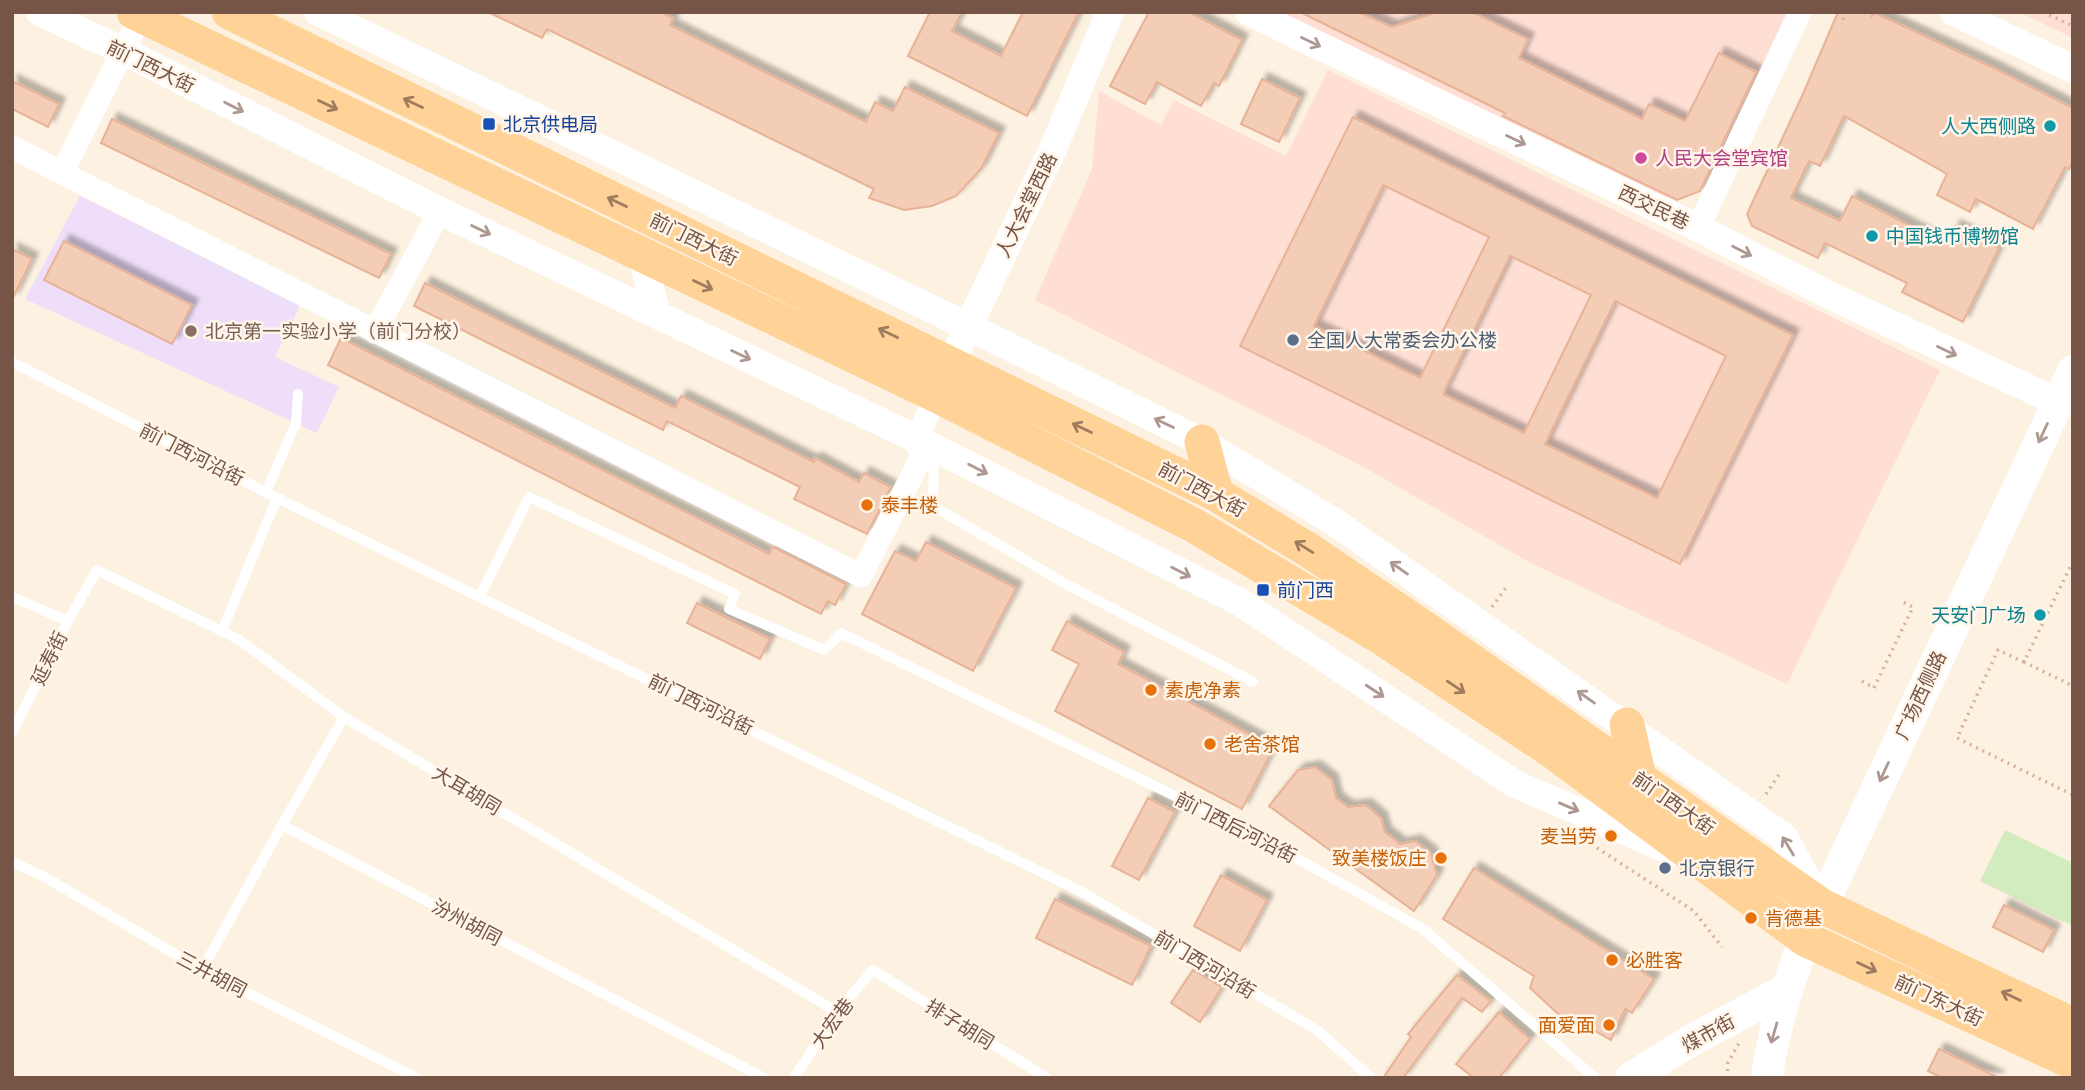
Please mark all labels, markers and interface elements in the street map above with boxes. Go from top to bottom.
street label: 前门西大街 [103,35,199,98]
one-way arrow [1300,36,1321,49]
one-way arrow [403,95,424,109]
one-way arrow [317,99,338,113]
one-way arrow [223,100,244,114]
place label: 北京供电局 [503,113,598,136]
place label: 人大西侧路 [1941,115,2036,138]
marker: 北京供电局 [481,116,497,132]
marker: 人大西侧路 [2042,118,2058,134]
one-way arrow [1505,134,1526,148]
place label: 人民大会堂宾馆 [1655,147,1788,170]
street label: 人大会堂西路 [991,149,1062,261]
marker: 人民大会堂宾馆 [1633,150,1649,166]
street label: 西交民巷 [1615,180,1693,234]
one-way arrow [607,195,628,208]
street label: 前门西大街 [646,208,742,271]
one-way arrow [470,224,491,238]
place label: 中国钱币博物馆 [1886,225,2019,248]
marker: 中国钱币博物馆 [1864,228,1880,244]
one-way arrow [1731,244,1752,258]
one-way arrow [692,279,714,292]
place label: 北京第一实验小学（前门分校） [205,320,471,343]
marker: 北京第一实验小学（前门分校） [183,323,199,339]
one-way arrow [878,325,899,339]
place label: 全国人大常委会办公楼 [1307,329,1497,352]
marker: 全国人大常委会办公楼 [1285,332,1301,348]
one-way arrow [1936,344,1957,358]
one-way arrow [730,348,751,362]
one-way arrow [1154,416,1175,430]
street label: 前门西河沿街 [136,418,248,491]
one-way arrow [1072,420,1093,434]
one-way arrow [2036,422,2050,443]
street label: 前门西大街 [1154,457,1249,522]
one-way arrow [967,463,988,477]
place label: 泰丰楼 [881,494,938,517]
marker: 泰丰楼 [859,497,875,513]
one-way arrow [1294,540,1314,554]
one-way arrow [1390,561,1410,575]
one-way arrow [1170,565,1191,579]
place label: 前门西 [1277,579,1334,602]
marker: 前门西 [1255,582,1271,598]
place label: 天安门广场 [1931,604,2026,627]
marker: 天安门广场 [2032,607,2048,623]
street label: 延寿街 [27,628,72,689]
street label: 广场西侧路 [1890,647,1951,743]
street label: 前门西河沿街 [645,669,757,740]
place label: 素虎净素 [1165,679,1241,702]
one-way arrow [1446,680,1465,694]
marker: 素虎净素 [1143,682,1159,698]
one-way arrow [1364,684,1384,698]
one-way arrow [1577,690,1596,704]
place label: 老舍茶馆 [1224,733,1300,756]
marker: 老舍茶馆 [1202,736,1218,752]
street label: 大耳胡同 [428,761,505,820]
one-way arrow [1877,761,1891,782]
street label: 前门西大街 [1628,767,1719,840]
street label: 前门西后河沿街 [1171,787,1300,868]
one-way arrow [1558,801,1580,814]
place label: 麦当劳 [1540,825,1597,848]
marker: 麦当劳 [1603,828,1619,844]
one-way arrow [1781,837,1795,857]
place label: 致美楼饭庄 [1332,847,1427,870]
marker: 致美楼饭庄 [1433,850,1449,866]
place label: 北京银行 [1679,857,1755,880]
marker: 北京银行 [1657,860,1673,876]
street label: 汾州胡同 [428,894,506,950]
place label: 肯德基 [1765,907,1822,930]
marker: 肯德基 [1743,910,1759,926]
street label: 前门西河沿街 [1150,925,1260,1004]
street label: 三井胡同 [173,946,251,1002]
place label: 必胜客 [1626,949,1683,972]
marker: 必胜客 [1604,952,1620,968]
one-way arrow [1856,962,1877,975]
street label: 前门东大街 [1891,970,1987,1031]
one-way arrow [2001,988,2022,1002]
street label: 大宏巷 [806,993,858,1053]
street label: 排子胡同 [921,995,998,1054]
street label: 煤市街 [1678,1010,1739,1057]
place label: 面爱面 [1538,1014,1595,1037]
marker: 面爱面 [1601,1017,1617,1033]
one-way arrow [1767,1022,1780,1044]

